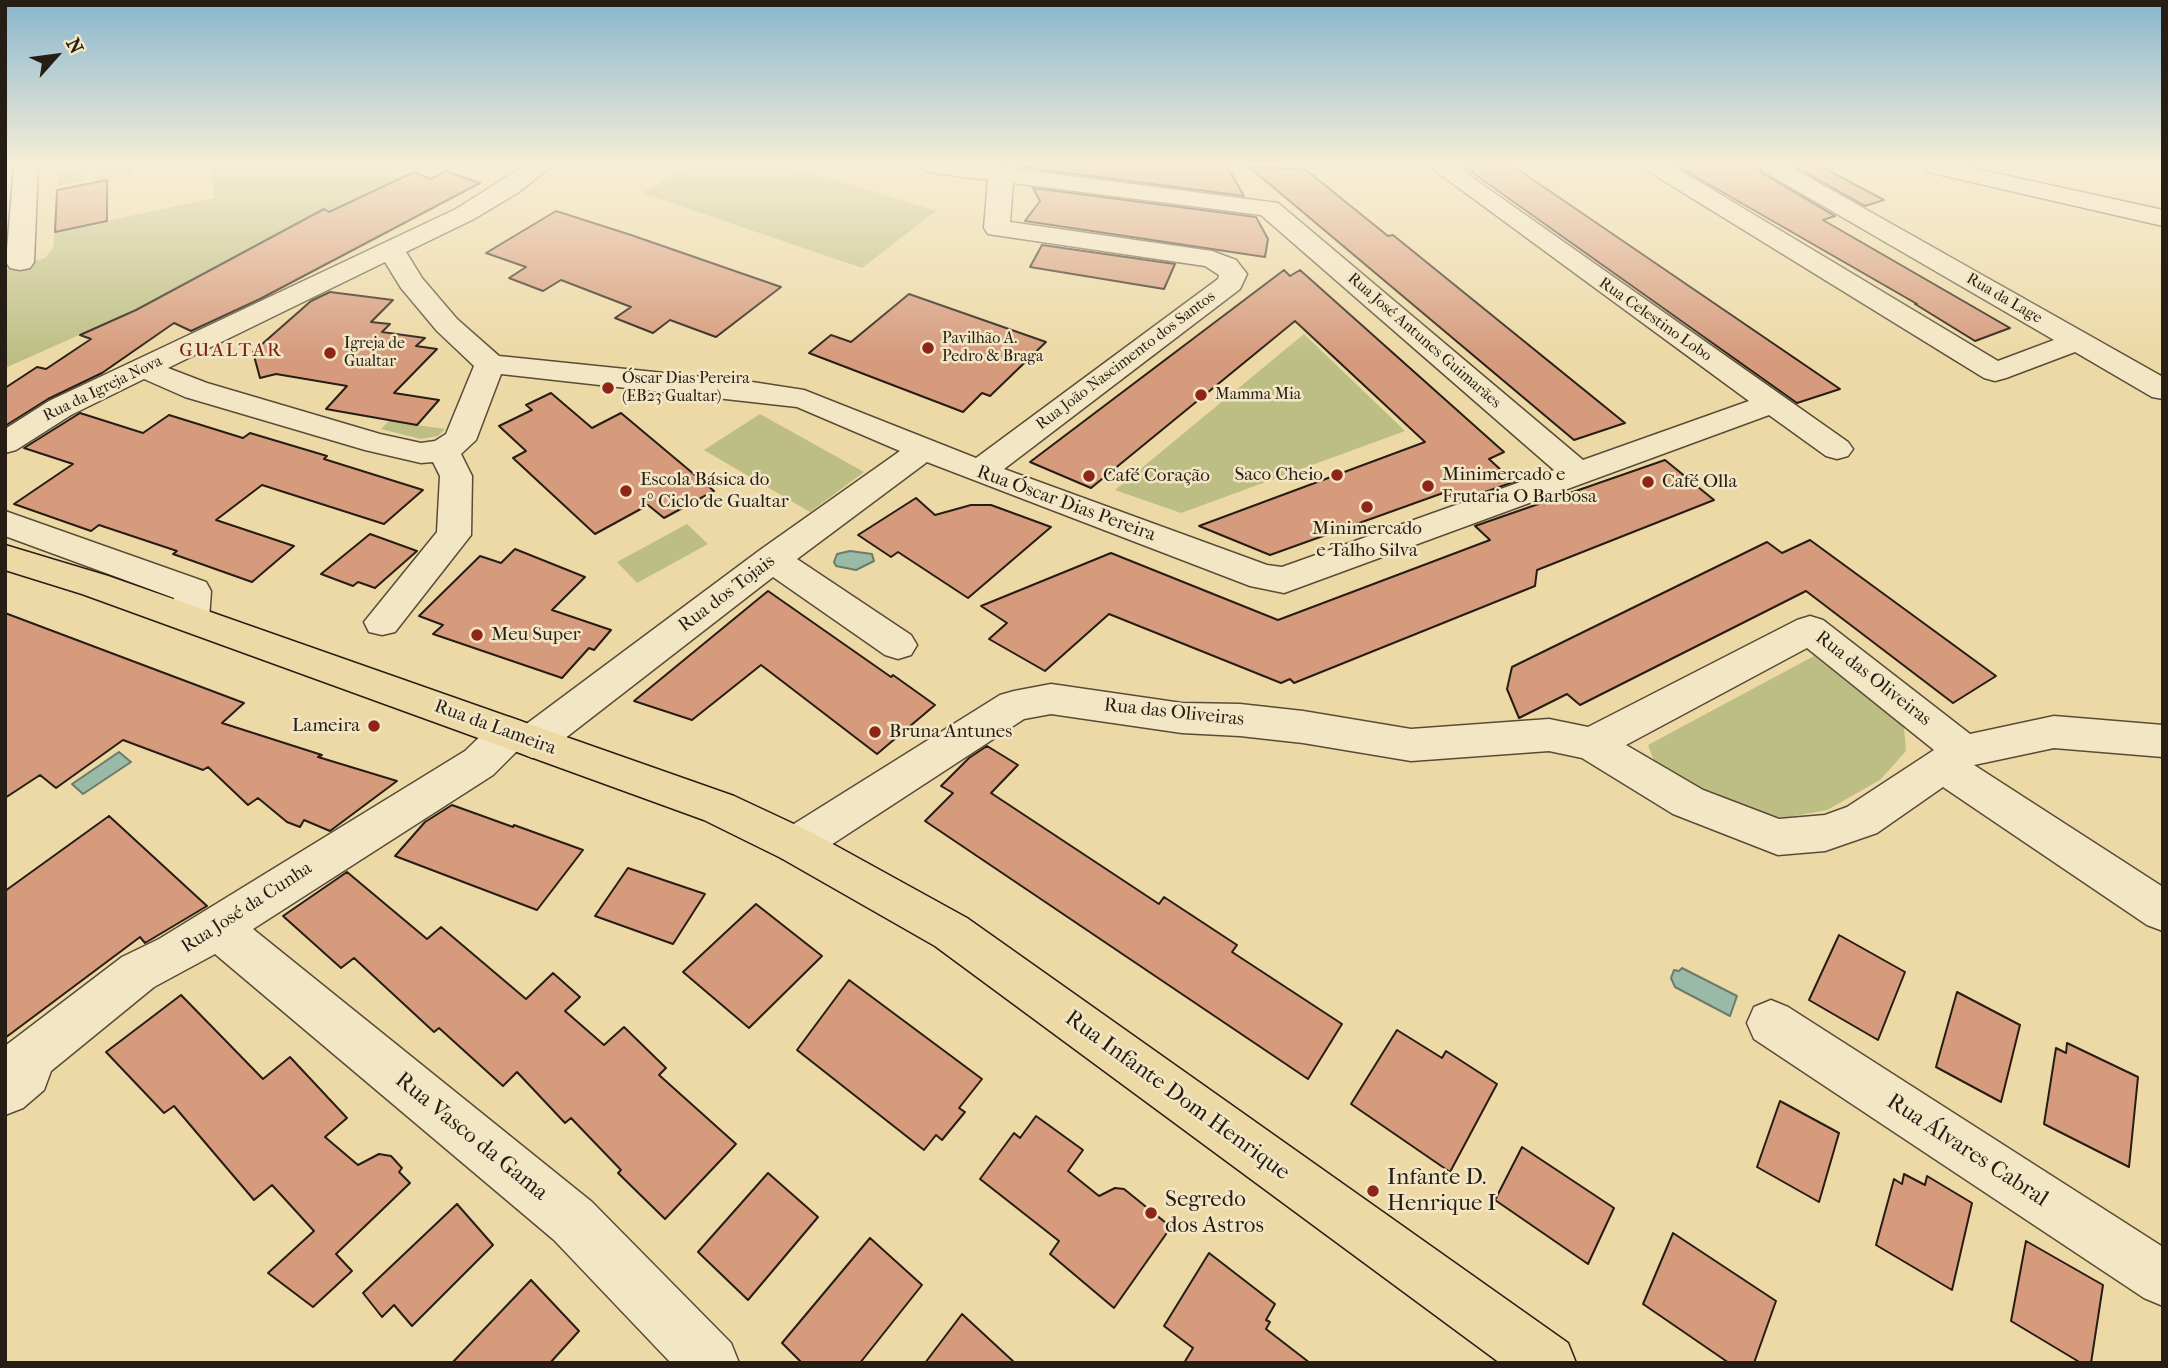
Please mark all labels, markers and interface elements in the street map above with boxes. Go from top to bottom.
north arrow [21,21,91,91]
text: N [61,35,88,58]
street label: Rua José Antunes Guimarães [1343,269,1505,413]
street label: Rua da Lage [1963,270,2045,328]
street label: Rua Celestino Lobo [1595,274,1715,366]
street label: Rua João Nascimento dos Santos [1033,287,1219,435]
place label: Pavilhão A. Pedro & Braga [942,329,1043,367]
place label: Igreja de Gualtar [344,334,405,372]
district label: GUALTAR [180,340,282,362]
marker: Pavilhão A. Pedro & Braga [920,340,936,356]
marker: Igreja de Gualtar [322,345,338,361]
street label: Rua da Igreja Nova [40,352,166,426]
place label: Óscar Dias Pereira (EB23 Gualtar) [622,369,750,407]
marker: Óscar Dias Pereira (EB23 Gualtar) [600,380,616,396]
place label: Mamma Mia [1215,385,1301,405]
marker: Mamma Mia [1193,387,1209,403]
street label: Rua Óscar Dias Pereira [973,461,1159,547]
place label: Saco Cheio [1234,464,1323,486]
place label: Minimercado e Frutaria O Barbosa [1442,464,1597,508]
place label: Café Coração [1103,465,1210,487]
marker: Saco Cheio [1329,467,1345,483]
marker: Café Coração [1081,468,1097,484]
place label: Escola Básica do 1º Ciclo de Gualtar [640,469,789,513]
place label: Café Olla [1662,471,1737,493]
marker: Café Olla [1640,474,1656,490]
marker: Minimercado e Frutaria O Barbosa [1420,478,1436,494]
marker: Escola Básica do 1º Ciclo de Gualtar [618,483,634,499]
marker: Minimercado e Talho Silva [1359,499,1375,515]
place label: Minimercado e Talho Silva [1312,518,1422,562]
street label: Rua dos Tojais [674,550,780,638]
place label: Meu Super [491,624,581,646]
marker: Meu Super [469,627,485,643]
street label: Rua das Oliveiras [1810,627,1936,731]
street label: Rua das Oliveiras [1103,694,1245,732]
street label: Rua da Lameira [431,695,559,761]
place label: Lameira [292,715,360,737]
marker: Lameira [366,718,382,734]
place label: Bruna Antunes [889,721,1012,743]
marker: Bruna Antunes [867,724,883,740]
street label: Rua José da Cunha [177,857,317,959]
street label: Rua Infante Dom Henrique [1059,1005,1295,1187]
street label: Rua Vasco da Gama [389,1067,553,1207]
street label: Rua Álvares Cabral [1881,1088,2053,1214]
place label: Infante D. Henrique I [1387,1164,1496,1218]
marker: Infante D. Henrique I [1365,1183,1381,1199]
place label: Segredo dos Astros [1165,1186,1264,1240]
marker: Segredo dos Astros [1143,1205,1159,1221]

